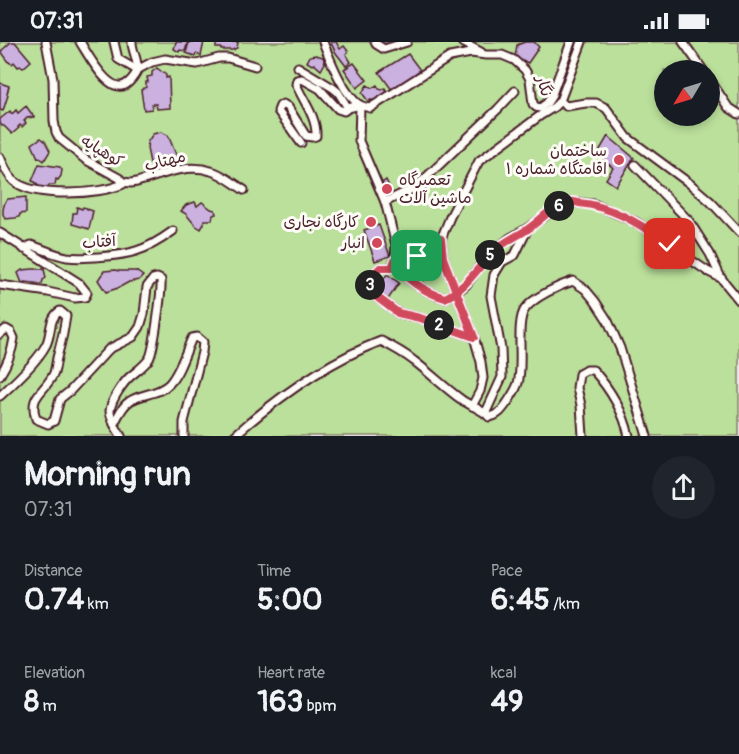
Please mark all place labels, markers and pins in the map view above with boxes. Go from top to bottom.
place label: ساختمان اقامتگاه شماره ۱ [506,141,607,179]
marker: ساختمان اقامتگاه شماره ۱ [612,153,626,167]
place label: تعمیرگاه ماشین آلات [399,170,472,208]
marker: تعمیرگاه ماشین آلات [380,182,394,196]
pin: 6 [544,191,574,221]
place label: کارگاه نجاری [284,212,359,232]
marker: کارگاه نجاری [364,215,378,229]
pin [644,218,695,269]
pin [391,230,442,281]
place label: انبار [340,233,365,253]
marker: انبار [370,236,384,250]
pin: 5 [475,240,505,270]
pin: 3 [355,270,385,300]
pin: 2 [424,310,454,340]

